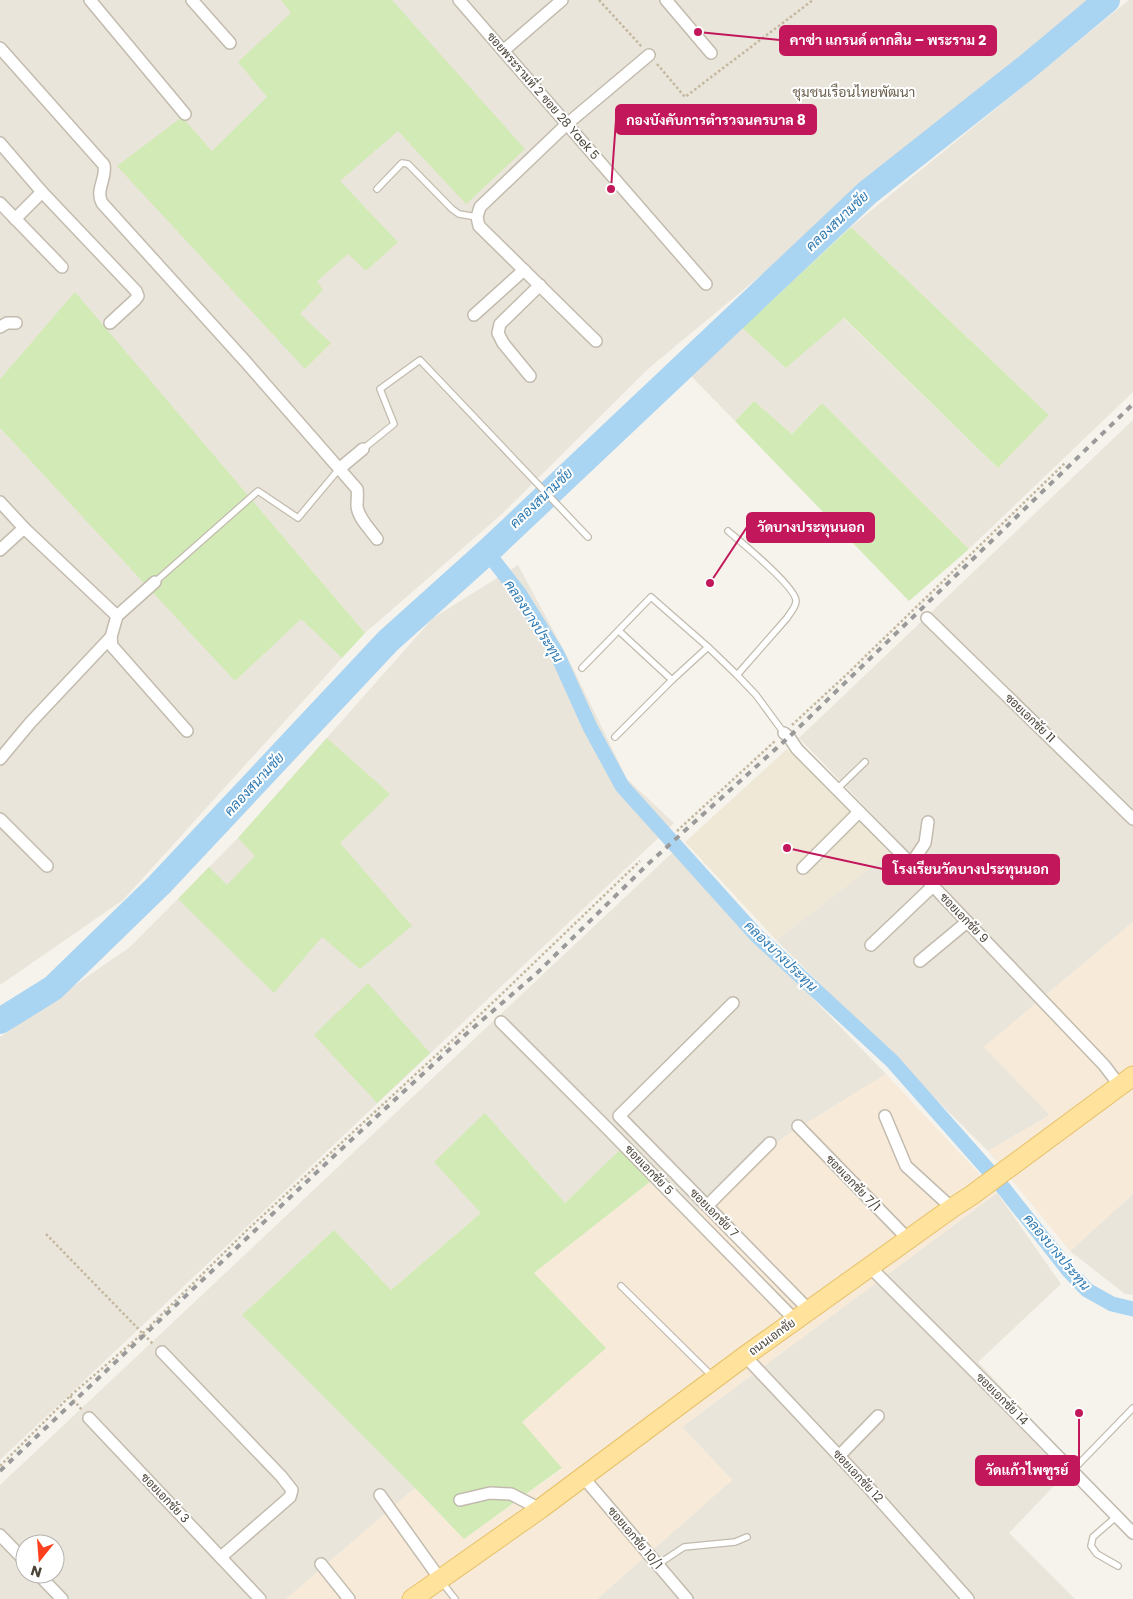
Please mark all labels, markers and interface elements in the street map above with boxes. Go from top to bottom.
callout: คาซ่า แกรนด์ ตากสิน – พระราม 2 [780,26,996,55]
street label: ซอยพระรามที่ 2 ซอย 28 Yaek 5 [483,27,605,163]
text: คาซ่า แกรนด์ ตากสิน – พระราม 2 [790,30,986,50]
district label: ชุมชนเรือนไทยพัฒนา [793,82,915,102]
callout: กองบังคับการตำรวจนครบาล 8 [616,105,816,134]
text: กองบังคับการตำรวจนครบาล 8 [626,110,806,130]
water label: คลองสนามชัย [801,186,873,256]
water label: คลองสนามชัย [505,463,577,533]
callout: วัดบางประทุนนอก [747,513,874,542]
text: วัดบางประทุนนอก [757,517,865,538]
water label: คลองบางประทุน [500,576,568,666]
street label: ซอยเอกชัย 11 [1001,689,1059,746]
water label: คลองสนามชัย [219,748,289,820]
callout: โรงเรียนวัดบางประทุนนอก [883,855,1059,884]
text: โรงเรียนวัดบางประทุนนอก [892,859,1049,880]
street label: ซอยเอกชัย 9 [936,889,993,947]
water label: คลองบางประทุน [740,916,822,996]
street label: ซอยเอกชัย 5 [621,1141,678,1199]
street label: ซอยเอกชัย 7/1 [822,1151,885,1215]
street label: ซอยเอกชัย 7 [686,1184,743,1241]
water label: คลองบางประทุน [1019,1209,1095,1295]
street label: ถนนเอกชัย [745,1314,799,1359]
street label: ซอยเอกชัย 14 [972,1369,1033,1429]
street label: ซอยเอกชัย 12 [829,1445,888,1506]
callout: วัดแก้วไพฑูรย์ [976,1456,1079,1485]
text: วัดแก้วไพฑูรย์ [985,1460,1070,1481]
street label: ซอยเอกชัย 3 [137,1469,193,1526]
street label: ซอยเอกชัย 10/1 [604,1503,667,1573]
north arrow [15,1534,65,1584]
text: N [28,1560,44,1583]

